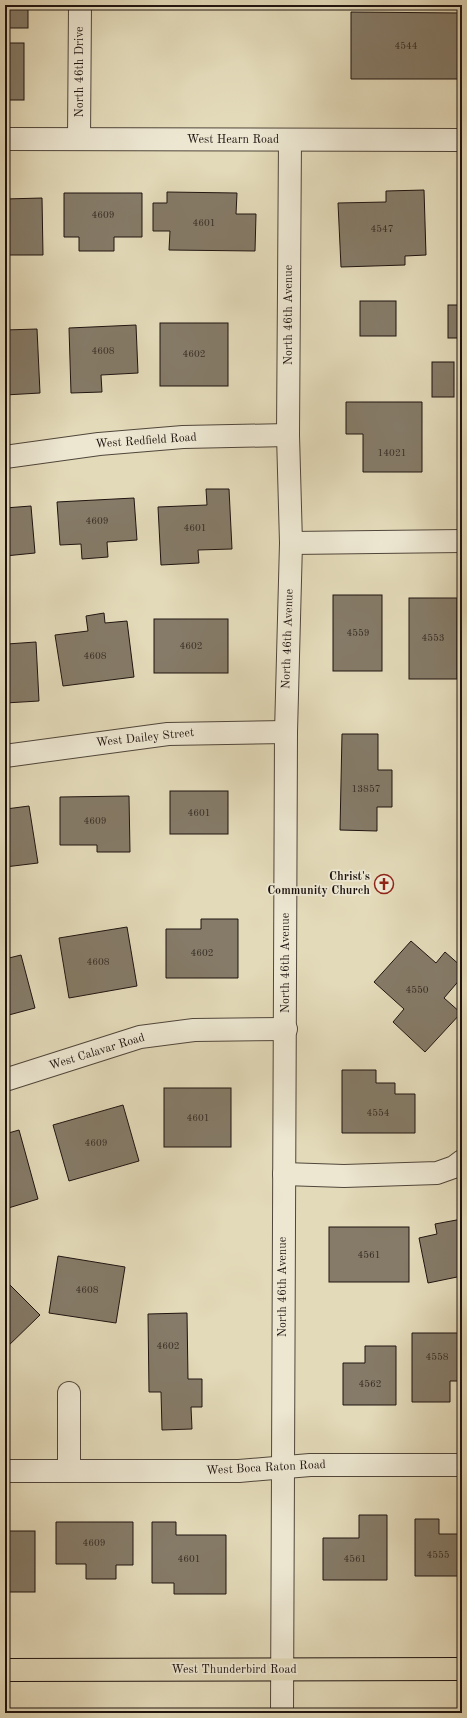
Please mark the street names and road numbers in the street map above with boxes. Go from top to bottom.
street label: North 46th Drive [74,26,86,118]
street label: West Hearn Road [187,134,279,146]
street label: North 46th Avenue [283,264,295,365]
street label: West Redfield Road [95,431,197,451]
street label: North 46th Avenue [280,588,296,689]
street label: West Dailey Street [95,727,195,749]
street label: North 46th Avenue [280,912,292,1013]
street label: West Calavar Road [48,1032,146,1072]
street label: North 46th Avenue [277,1236,289,1337]
street label: West Boca Raton Road [206,1459,326,1477]
street label: West Thunderbird Road [171,1664,297,1676]

